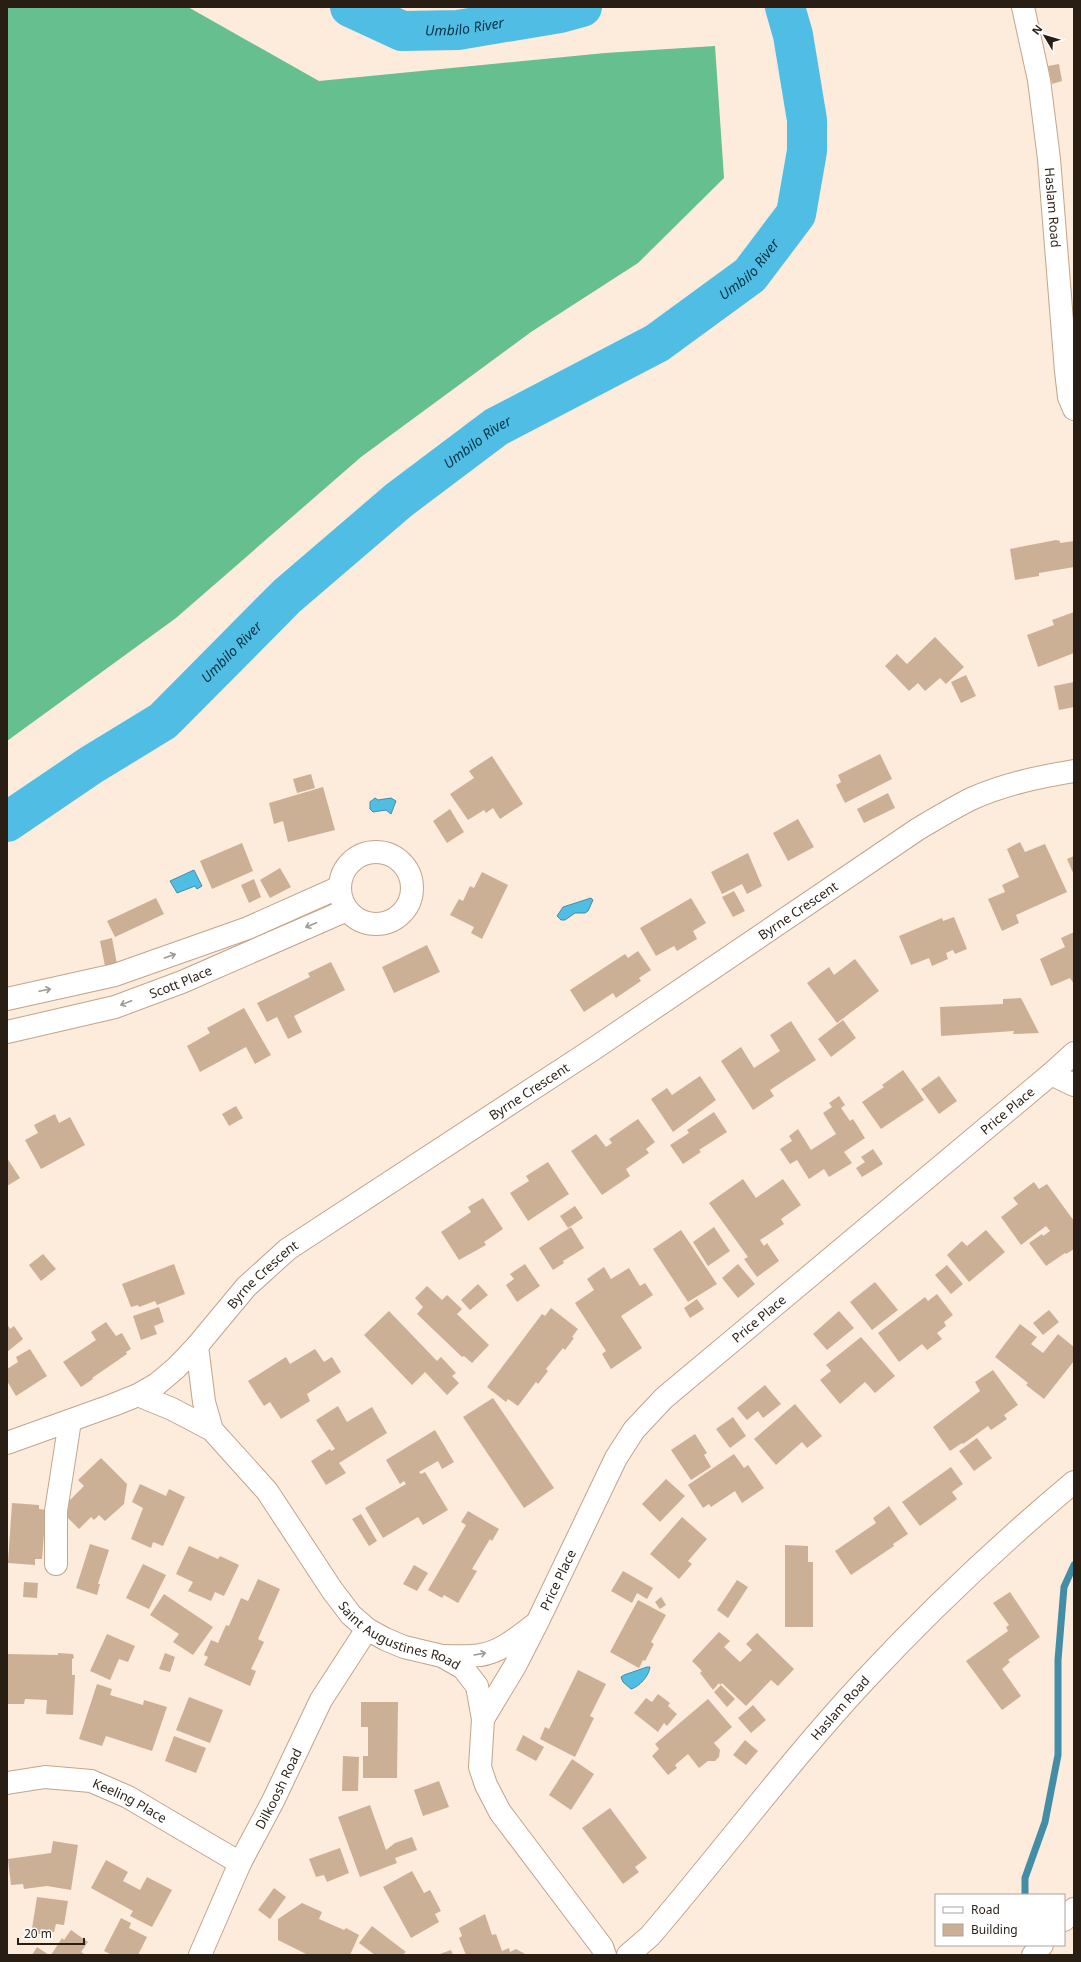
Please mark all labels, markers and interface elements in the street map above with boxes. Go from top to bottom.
water label: Umbilo River [425,12,506,40]
north arrow [1025,16,1065,56]
text: N [1028,21,1045,38]
street label: Haslam Road [1041,167,1065,248]
water label: Umbilo River [715,234,783,304]
water label: Umbilo River [439,411,515,472]
water label: Umbilo River [196,617,266,687]
street label: Byrne Crescent [754,877,841,944]
one-way arrow [305,922,317,930]
one-way arrow [164,951,176,959]
street label: Scott Place [147,961,215,1002]
one-way arrow [38,985,51,993]
one-way arrow [121,999,133,1007]
street label: Byrne Crescent [485,1058,573,1124]
street label: Price Place [976,1083,1038,1139]
street label: Byrne Crescent [223,1236,302,1313]
street label: Price Place [728,1291,790,1347]
street label: Price Place [535,1546,580,1613]
street label: Saint Augustines Road [335,1597,464,1674]
one-way arrow [474,1650,487,1658]
street label: Haslam Road [806,1672,873,1744]
street label: Dilkoosh Road [251,1745,306,1832]
street label: Keeling Place [90,1774,170,1827]
legend [935,1894,1065,1946]
text: Road [971,1901,1000,1918]
scale bar [18,1920,84,1946]
text: Building [971,1921,1018,1938]
text: 20 m [24,1925,52,1942]

